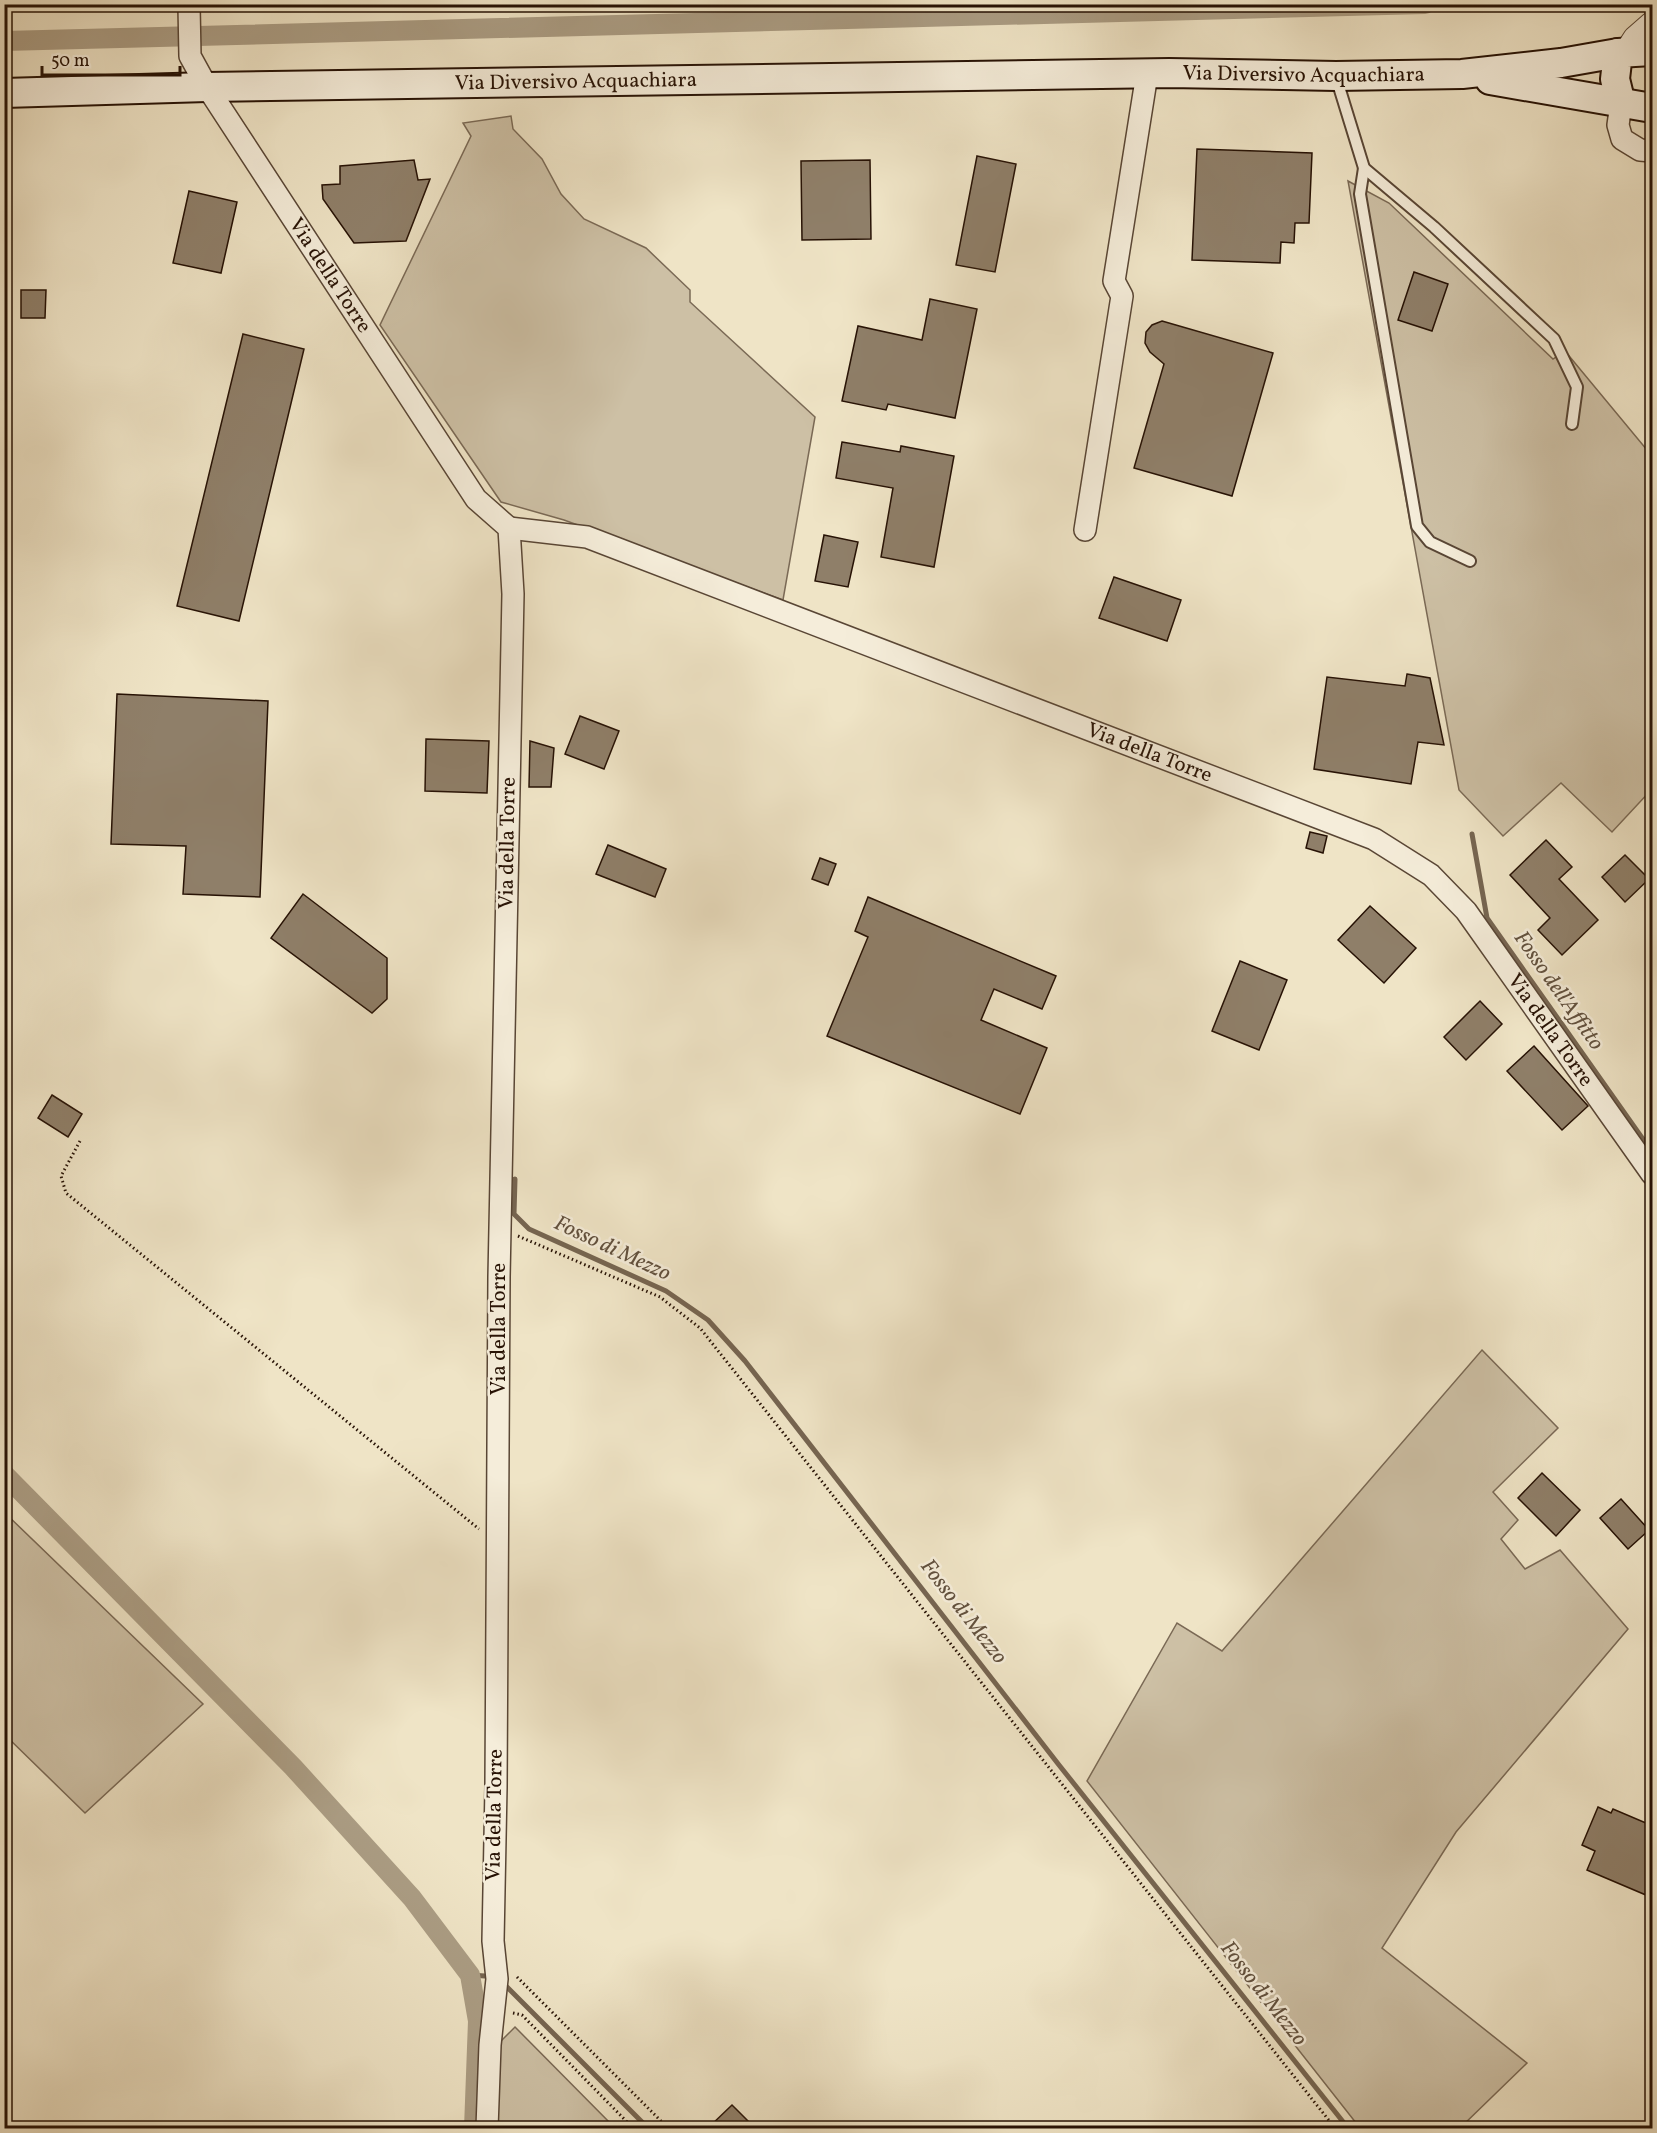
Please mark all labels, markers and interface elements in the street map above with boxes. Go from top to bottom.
scale bar [42,39,180,77]
text: 50 m [51,49,90,74]
street label: Via Diversivo Acquachiara [1182,59,1425,91]
street label: Via Diversivo Acquachiara [454,65,697,98]
street label: Via della Torre [282,212,378,339]
street label: Via della Torre [1082,716,1217,790]
street label: Via della Torre [492,777,524,909]
water label: Fosso dell'Affitto [1505,925,1611,1057]
street label: Via della Torre [1500,968,1600,1093]
water label: Fosso di Mezzo [548,1208,676,1290]
street label: Via della Torre [485,1263,514,1395]
water label: Fosso di Mezzo [912,1553,1014,1671]
street label: Via della Torre [479,1749,511,1881]
water label: Fosso di Mezzo [1212,1935,1314,2053]

